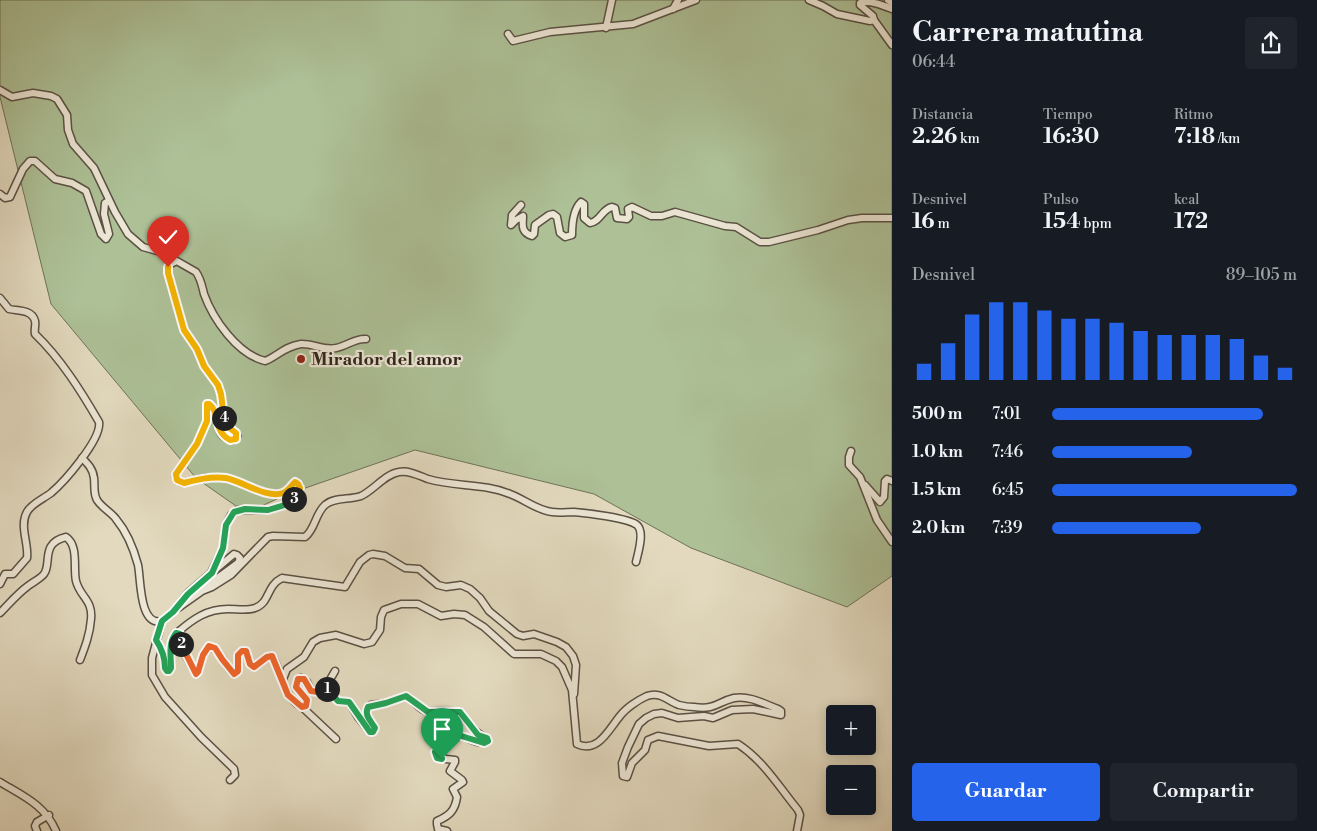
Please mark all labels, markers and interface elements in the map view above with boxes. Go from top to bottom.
text: Carrera matutina [912,15,1143,50]
button: share [1245,17,1297,69]
text: 06:44 [912,52,955,72]
text: Distancia [912,106,973,124]
text: Tiempo [1043,106,1093,124]
text: Ritmo [1174,106,1213,124]
text: 2.26 [912,124,957,150]
text: 16:30 [1043,124,1099,150]
text: 7:18 [1174,124,1215,150]
text: km [957,130,980,148]
text: /km [1215,130,1240,148]
text: Desnivel [912,191,967,209]
text: Pulso [1043,191,1079,209]
text: kcal [1174,191,1199,209]
text: 16 [912,209,935,235]
text: 154 [1043,209,1081,235]
text: 172 [1174,209,1208,235]
text: m [935,215,950,233]
text: bpm [1081,215,1112,233]
pin [147,216,189,267]
icon: check [154,223,182,251]
text: Desnivel [912,265,975,285]
text: 89–105 m [1226,265,1297,285]
place label: Mirador del amor [311,348,462,371]
marker: Mirador del amor [295,353,307,365]
text: 500 m [912,404,962,424]
text: 7:01 [992,404,1021,424]
pin: 4 [212,406,236,430]
text: 4 [220,409,229,427]
text: 1.0 km [912,442,963,462]
text: 7:46 [992,442,1023,462]
text: 1.5 km [912,480,961,500]
text: 6:45 [992,480,1024,500]
pin: 3 [282,486,306,512]
text: 3 [290,490,299,508]
text: 2.0 km [912,518,965,538]
text: 7:39 [992,518,1022,538]
pin: 2 [168,632,194,656]
text: 2 [177,635,186,653]
pin: 1 [314,676,340,702]
text: 1 [324,680,331,698]
map controls [826,705,876,815]
button: + [826,705,876,755]
pin [421,708,463,759]
icon: arrive [428,715,456,743]
button: Guardar [912,763,1100,821]
button: Compartir [1110,763,1297,821]
button: − [826,765,876,815]

